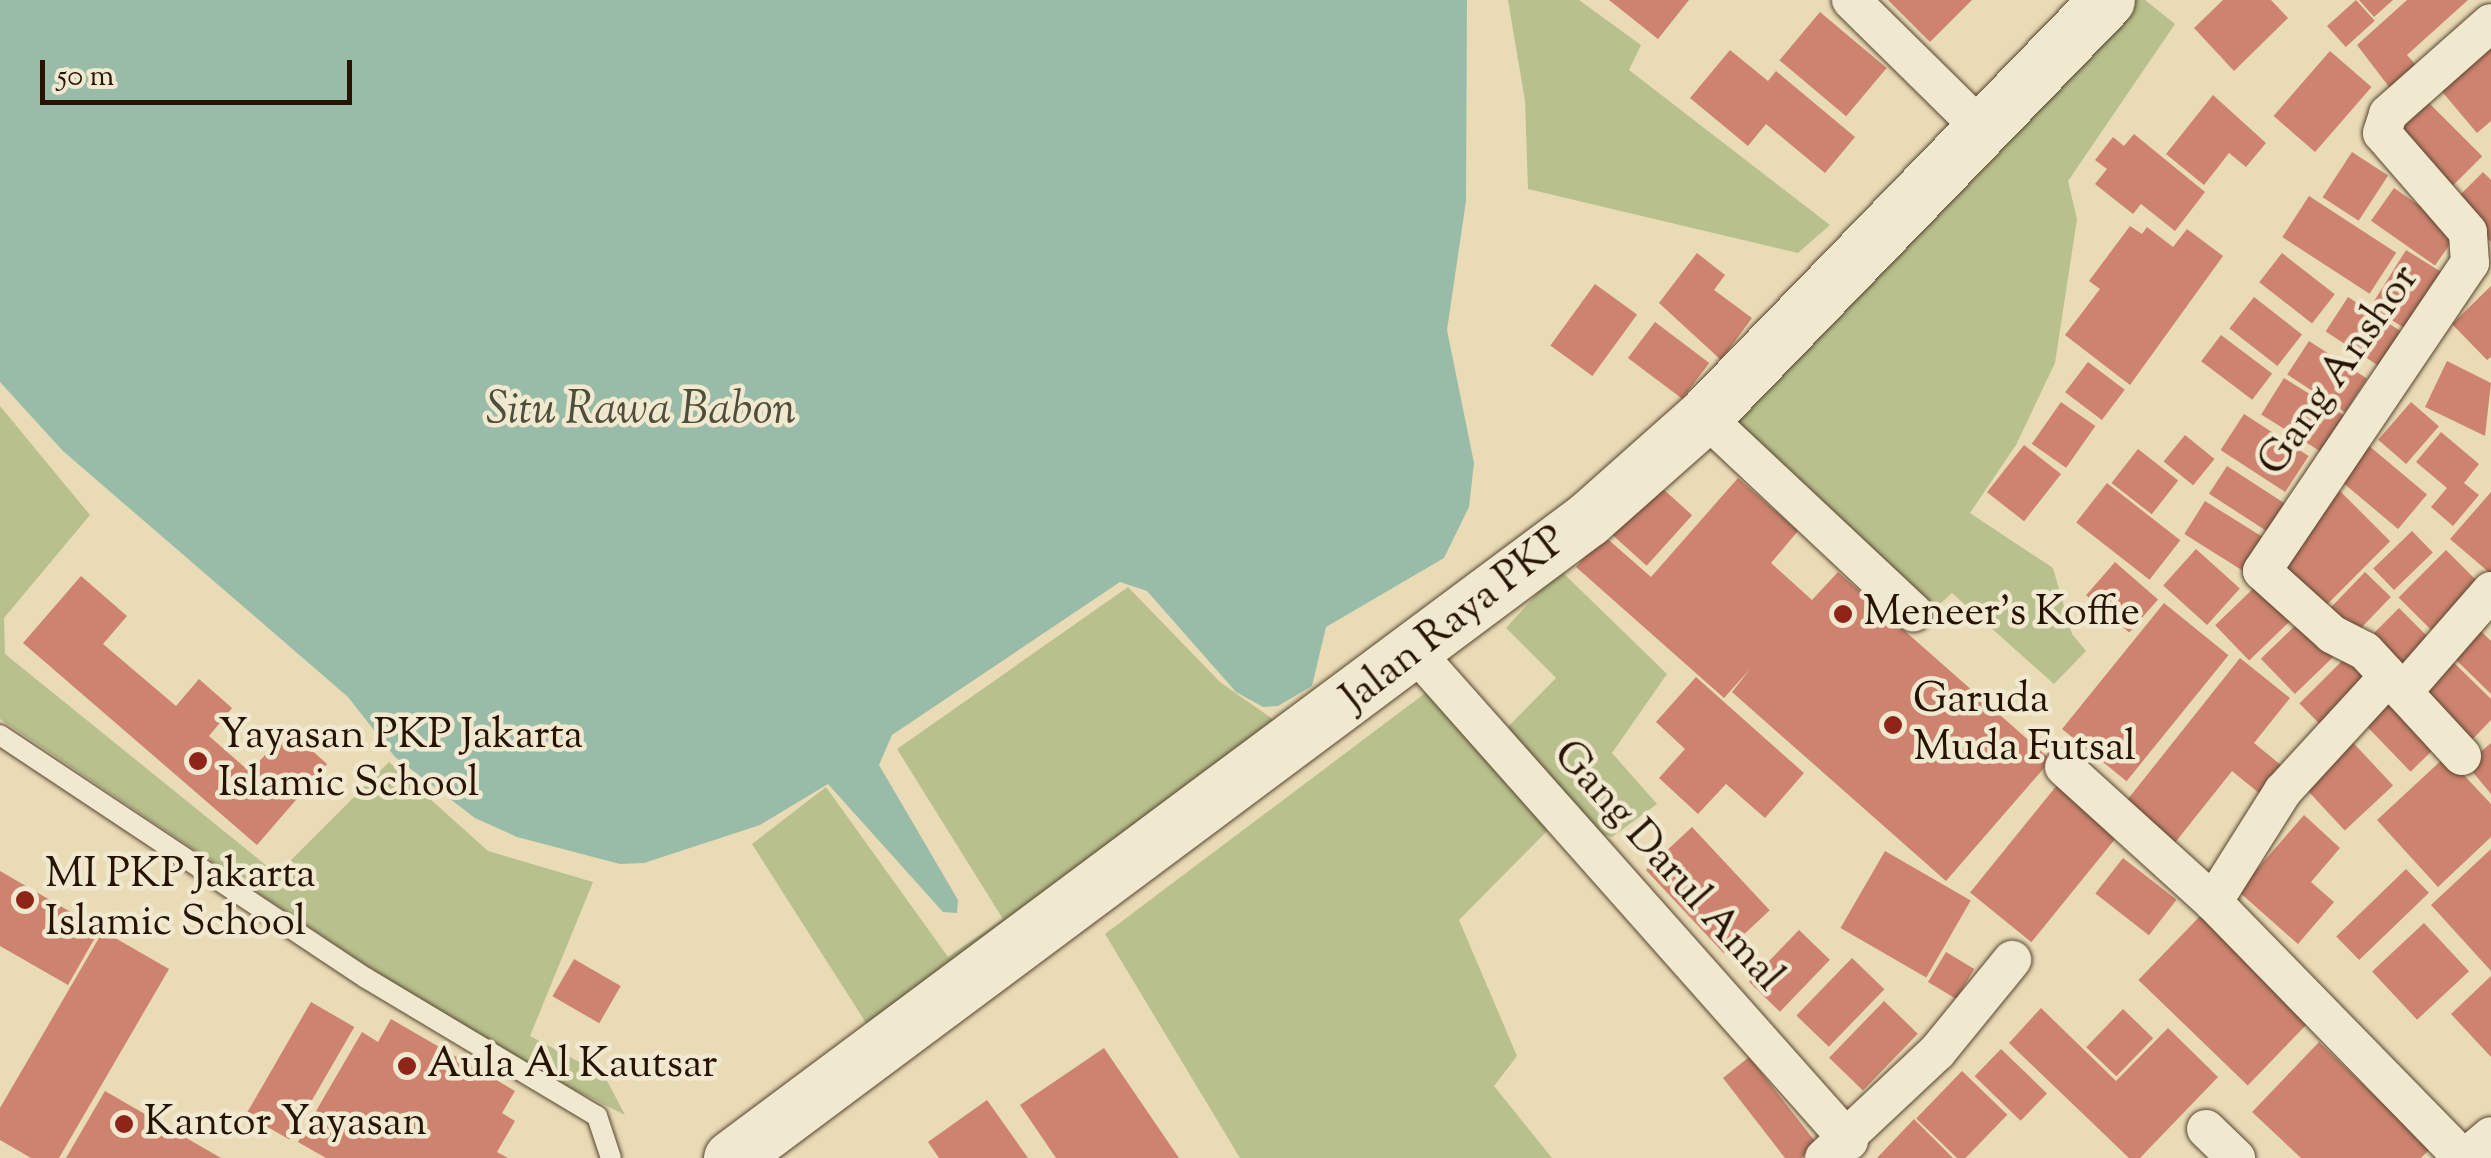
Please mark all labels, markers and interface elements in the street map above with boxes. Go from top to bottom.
scale bar [45,40,358,102]
text: 50 m [57,56,114,99]
street label: Gang Anshor [2249,256,2431,486]
water label: Situ Rawa Babon [486,385,796,439]
street label: Jalan Raya PKP [1332,517,1578,725]
place label: Meneer's Koffie [1863,589,2140,639]
marker: Meneer's Koffie [1832,603,1854,625]
place label: Garuda Muda Futsal [1913,676,2136,774]
place label: Yayasan PKP Jakarta Islamic School [218,712,583,810]
marker: Garuda Muda Futsal [1882,714,1904,736]
street label: Gang Darul Amal [1541,731,1793,1003]
marker: Yayasan PKP Jakarta Islamic School [187,750,209,772]
place label: MI PKP Jakarta Islamic School [45,851,316,949]
marker: MI PKP Jakarta Islamic School [14,889,36,911]
place label: Aula Al Kautsar [427,1041,717,1091]
marker: Aula Al Kautsar [396,1055,418,1077]
place label: Kantor Yayasan [144,1099,427,1149]
marker: Kantor Yayasan [113,1113,135,1135]

